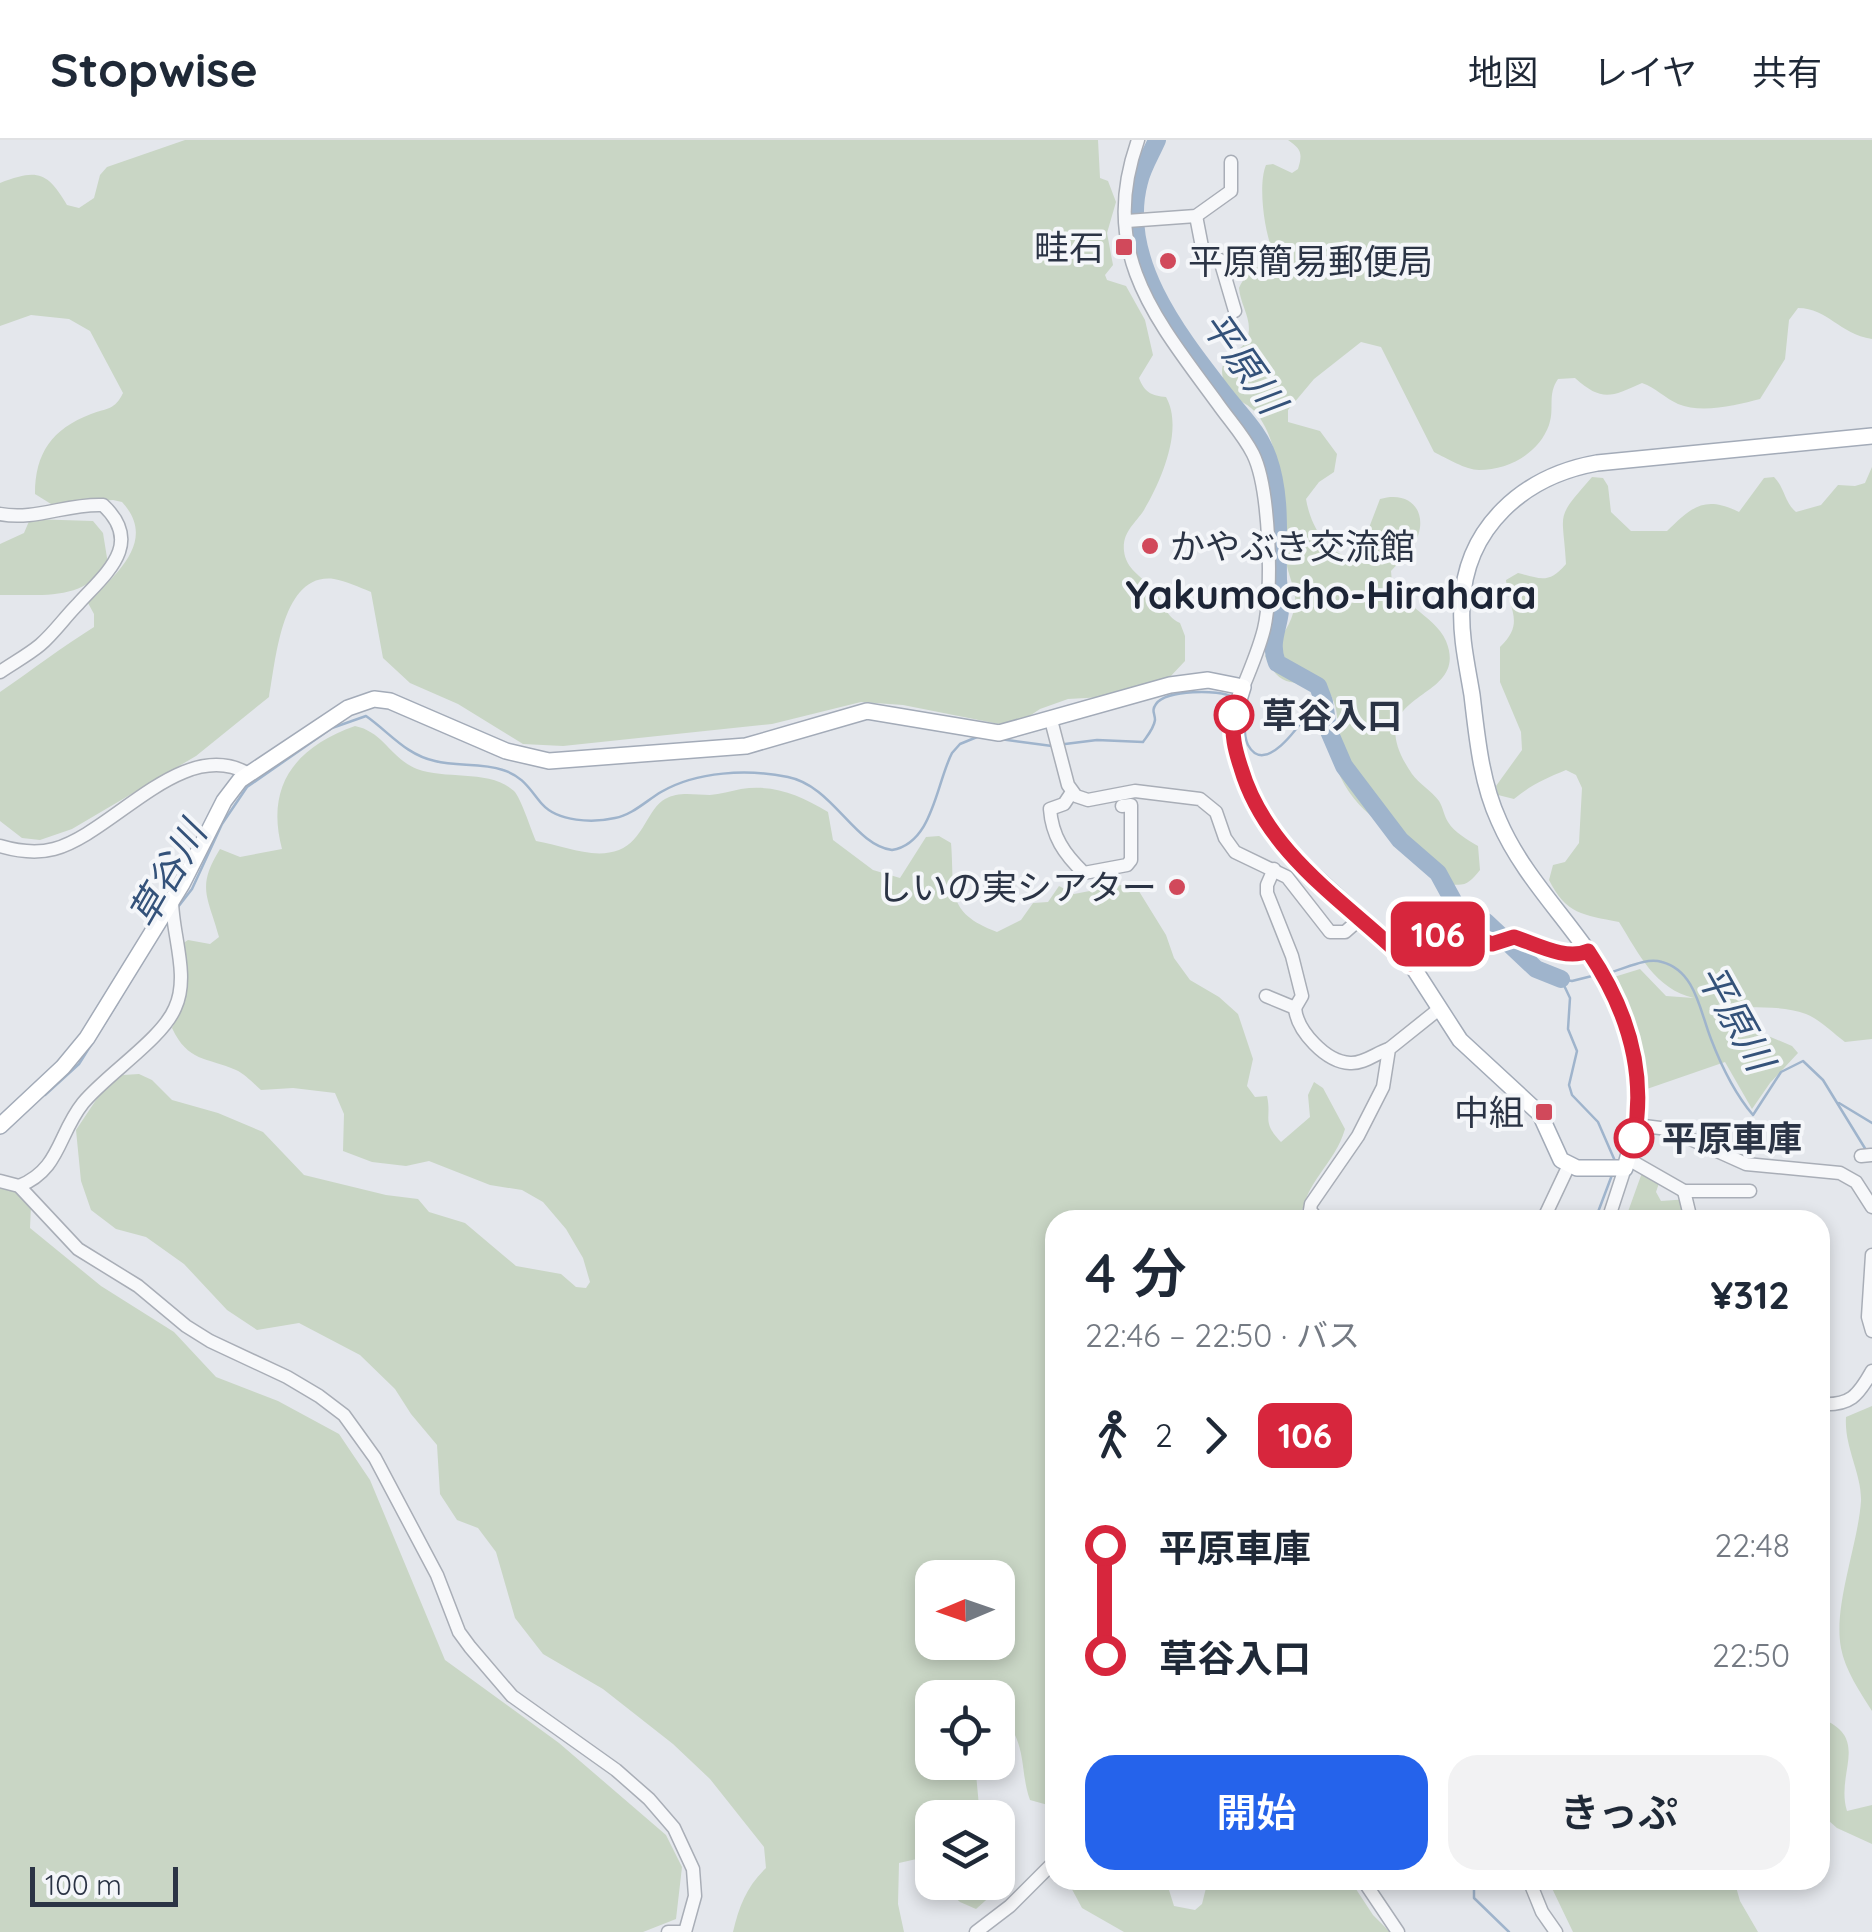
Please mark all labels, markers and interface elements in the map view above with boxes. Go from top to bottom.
text: Stopwise [50,39,258,99]
text: 地図 [1468,50,1538,94]
text: レイヤ [1593,50,1697,94]
text: 共有 [1752,50,1822,94]
place label: 畦石 [1034,225,1104,269]
marker: 畦石 [1113,236,1135,258]
place label: 平原簡易郵便局 [1188,239,1433,283]
marker: 平原簡易郵便局 [1157,250,1179,272]
water label: 平原川 [1192,302,1299,426]
place label: かやぶき交流館 [1170,524,1415,568]
marker: かやぶき交流館 [1139,535,1161,557]
district label: Yakumocho-Hirahara [1125,569,1537,619]
place label: 草谷入口 [1262,693,1402,737]
marker: 草谷入口 [1215,696,1253,734]
water label: 草谷川 [118,809,218,935]
place label: しいの実シアター [877,865,1157,909]
marker: しいの実シアター [1166,876,1188,898]
line badge: 106 [1380,902,1496,966]
text: 106 [1411,912,1465,956]
water label: 平原川 [1687,956,1787,1082]
place label: 中組 [1454,1090,1524,1134]
marker: 中組 [1533,1101,1555,1123]
place label: 平原車庫 [1662,1116,1802,1160]
marker: 平原車庫 [1615,1119,1653,1157]
text: 4 分 [1085,1238,1187,1307]
text: ¥312 [1711,1271,1790,1319]
text: 22:46 – 22:50 · バス [1085,1315,1360,1355]
icon: walk [1085,1408,1140,1463]
icon: forward [1188,1408,1243,1463]
text: 106 [1278,1413,1332,1457]
text: 2 [1155,1415,1173,1455]
text: 平原車庫 [1159,1524,1311,1572]
text: 22:48 [1714,1525,1790,1565]
north arrow [915,1560,1015,1660]
map controls [915,1560,1015,1900]
text: 草谷入口 [1159,1634,1311,1682]
text: 22:50 [1712,1635,1790,1675]
button: locate [915,1680,1015,1780]
button: 開始 [1085,1755,1428,1870]
button: きっぷ [1448,1755,1790,1870]
button: layers [915,1800,1015,1900]
scale bar [30,1862,178,1906]
text: 100 m [45,1867,122,1902]

